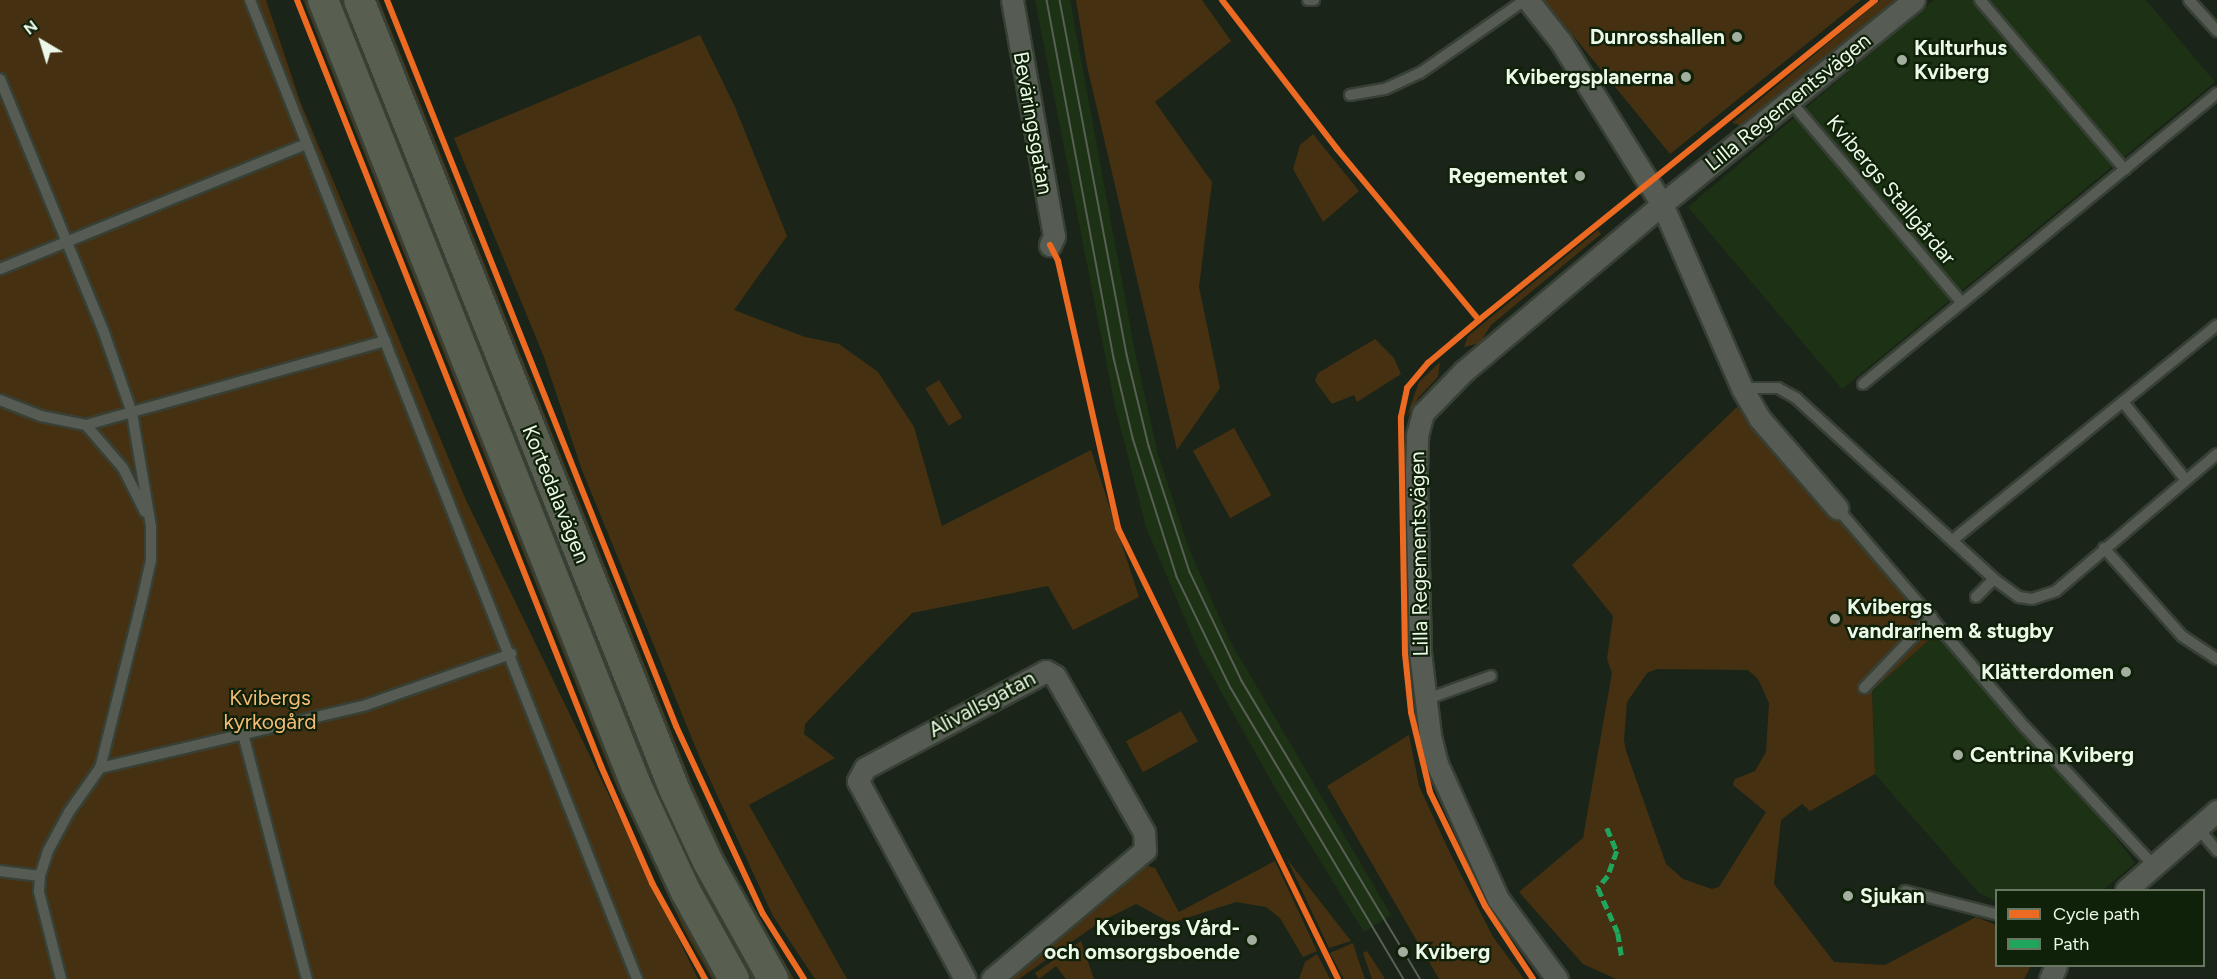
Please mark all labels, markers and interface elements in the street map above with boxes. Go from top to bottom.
north arrow [12,12,72,72]
text: N [20,16,41,39]
place label: Dunrosshallen [1590,24,1725,50]
street label: Lilla Regementsvägen [1700,28,1876,176]
marker: Dunrosshallen [1730,30,1744,44]
place label: Kulturhus Kviberg [1914,35,2007,85]
street label: Beväringsgatan [1008,50,1058,196]
marker: Kulturhus Kviberg [1895,53,1909,67]
place label: Kvibergsplanerna [1505,64,1674,90]
marker: Kvibergsplanerna [1679,70,1693,84]
street label: Kvibergs Stallgårdar [1821,110,1961,270]
place label: Regementet [1448,163,1568,189]
marker: Regementet [1573,169,1587,183]
street label: Kortedalavägen [517,421,595,567]
street label: Lilla Regementsvägen [1405,451,1433,657]
place label: Kvibergs vandrarhem & stugby [1847,594,2053,644]
marker: Kvibergs vandrarhem & stugby [1828,612,1842,626]
place label: Klätterdomen [1981,659,2114,685]
street label: Alivallsgatan [924,665,1040,743]
marker: Klätterdomen [2119,665,2133,679]
park label: Kvibergs kyrkogård [224,685,316,735]
place label: Centrina Kviberg [1970,742,2134,768]
marker: Centrina Kviberg [1951,748,1965,762]
place label: Sjukan [1860,883,1925,909]
marker: Sjukan [1841,889,1855,903]
legend [1995,889,2205,967]
text: Cycle path [2053,903,2140,925]
place label: Kvibergs Vård- och omsorgsboende [1044,915,1240,965]
marker: Kvibergs Vård- och omsorgsboende [1245,933,1259,947]
text: Path [2053,933,2089,955]
place label: Kviberg [1415,939,1490,965]
marker: Kviberg [1396,945,1410,959]

